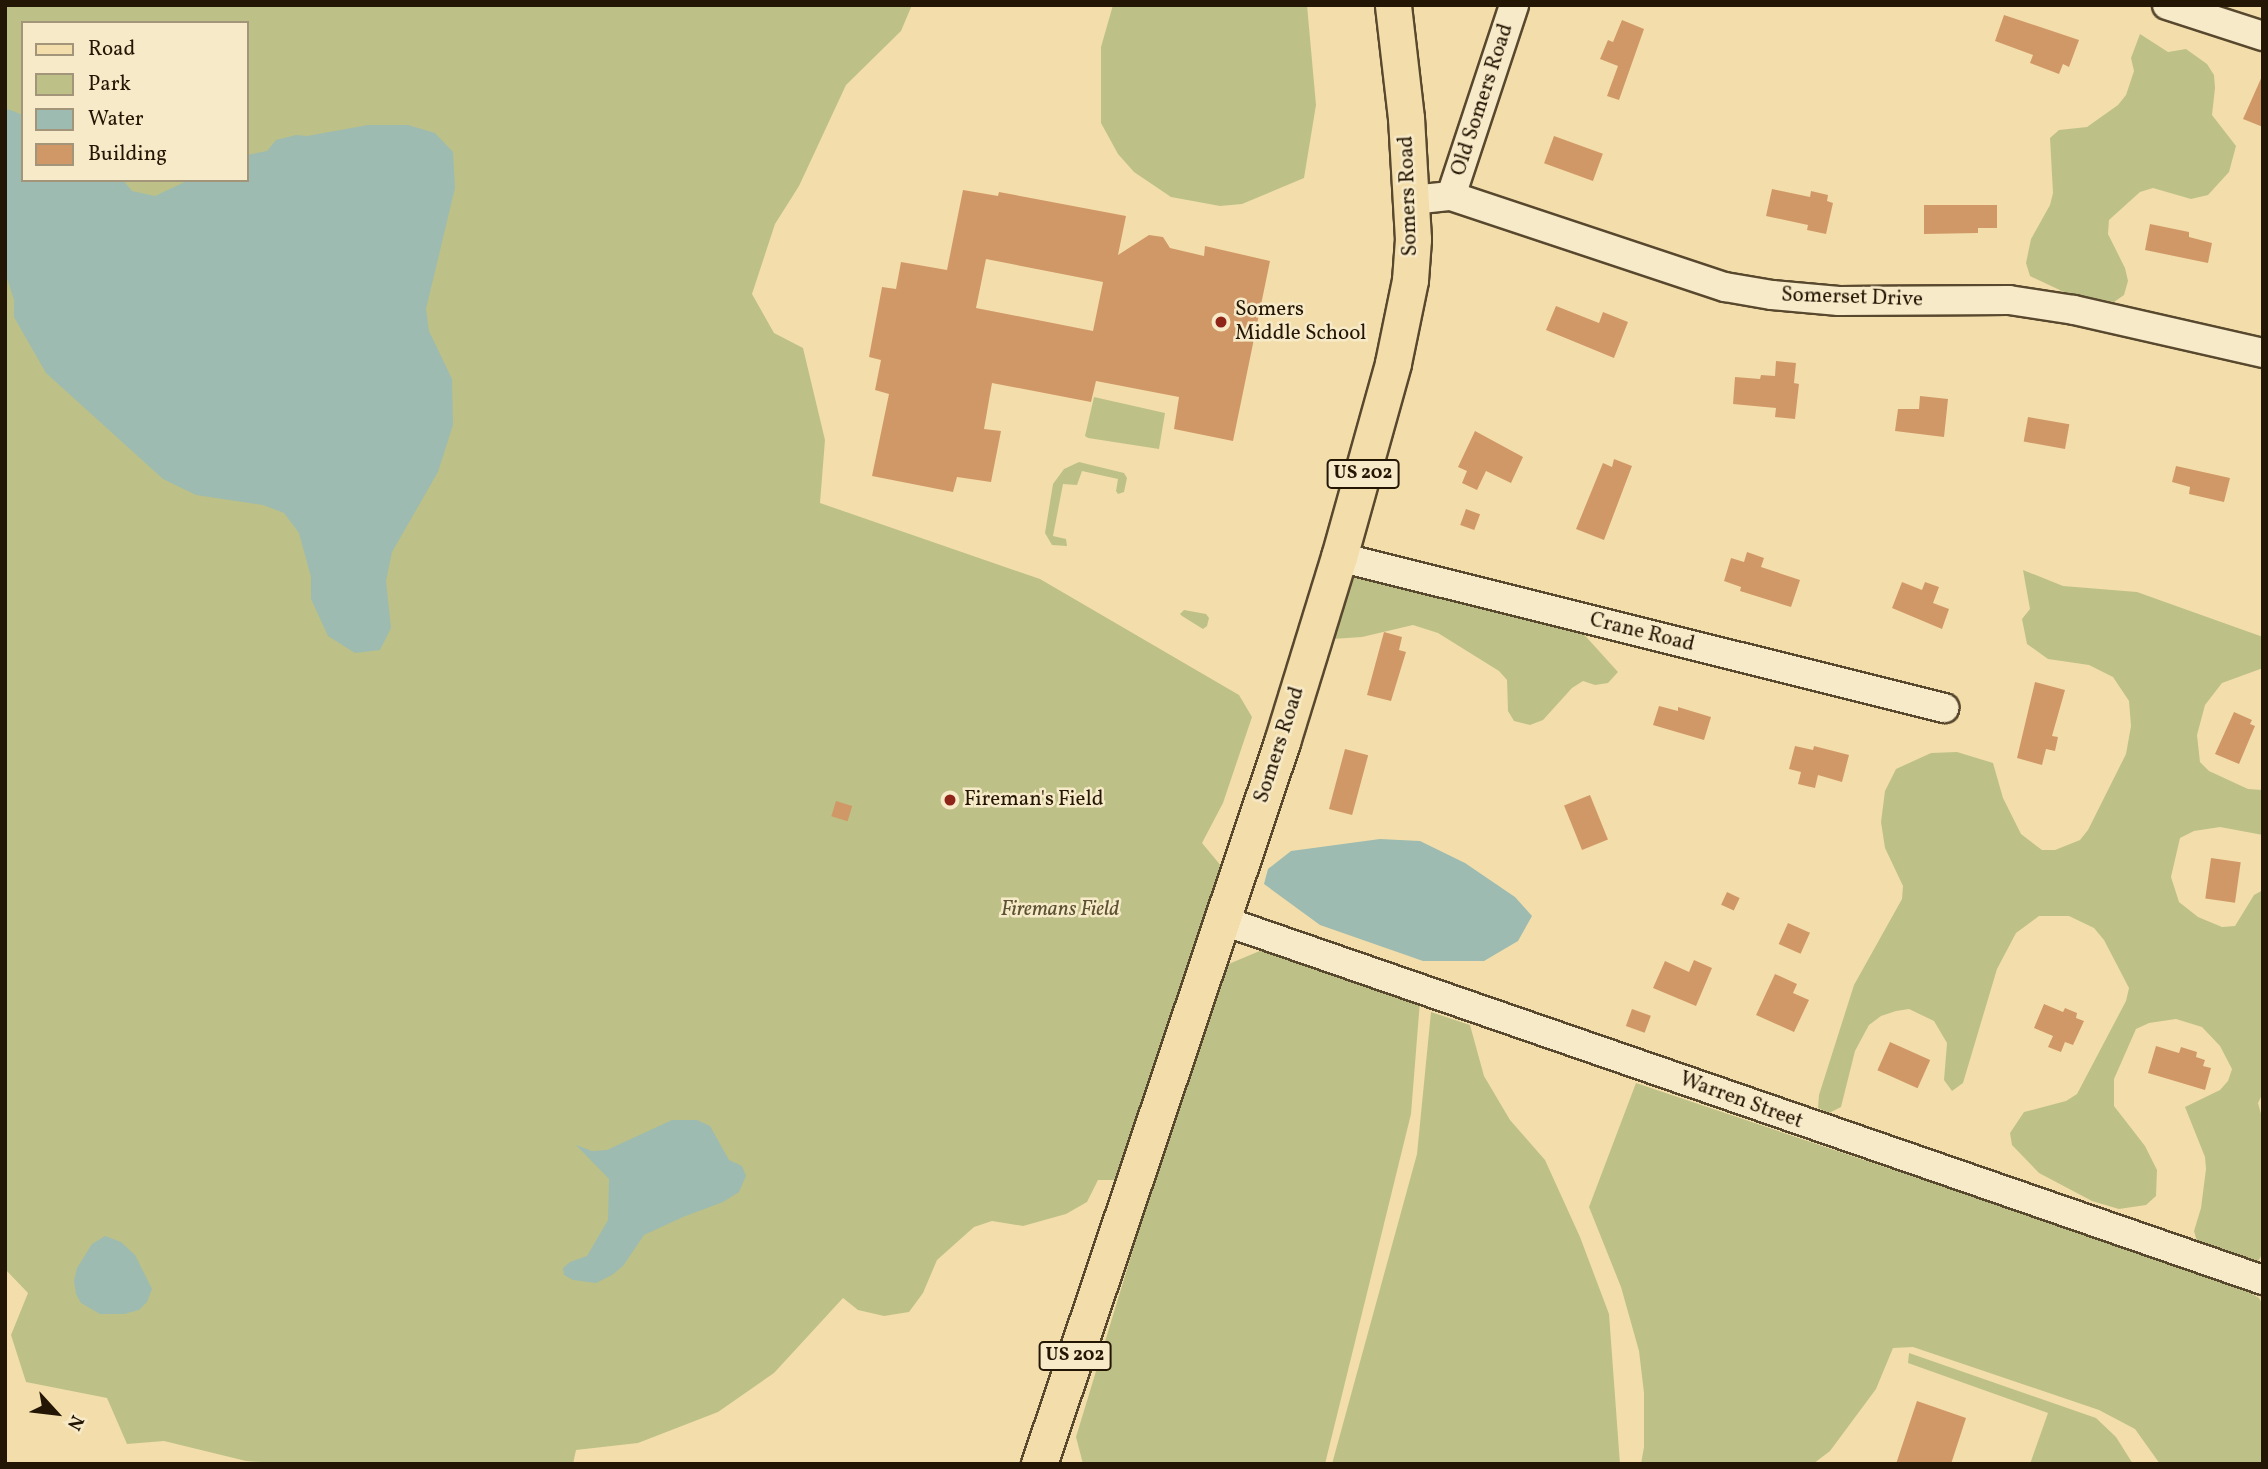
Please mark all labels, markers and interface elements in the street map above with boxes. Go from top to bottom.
legend [21,21,248,182]
street label: Old Somers Road [1447,21,1519,179]
text: Road [88,35,135,64]
text: Park [88,70,131,99]
text: Water [88,105,144,134]
street label: Somers Road [1394,135,1424,257]
text: Building [88,140,167,169]
street label: Somerset Drive [1781,283,1923,313]
place label: Somers Middle School [1235,297,1366,347]
marker: Somers Middle School [1213,314,1229,330]
road number: US 202 [1326,458,1400,489]
street label: Crane Road [1587,608,1697,658]
street label: Somers Road [1249,684,1311,806]
place label: Fireman's Field [964,787,1104,813]
marker: Fireman's Field [942,792,958,808]
park label: Firemans Field [1001,897,1119,923]
street label: Warren Street [1676,1067,1806,1135]
road number: US 202 [1038,1340,1112,1372]
north arrow [21,1378,91,1448]
text: N [60,1410,89,1435]

